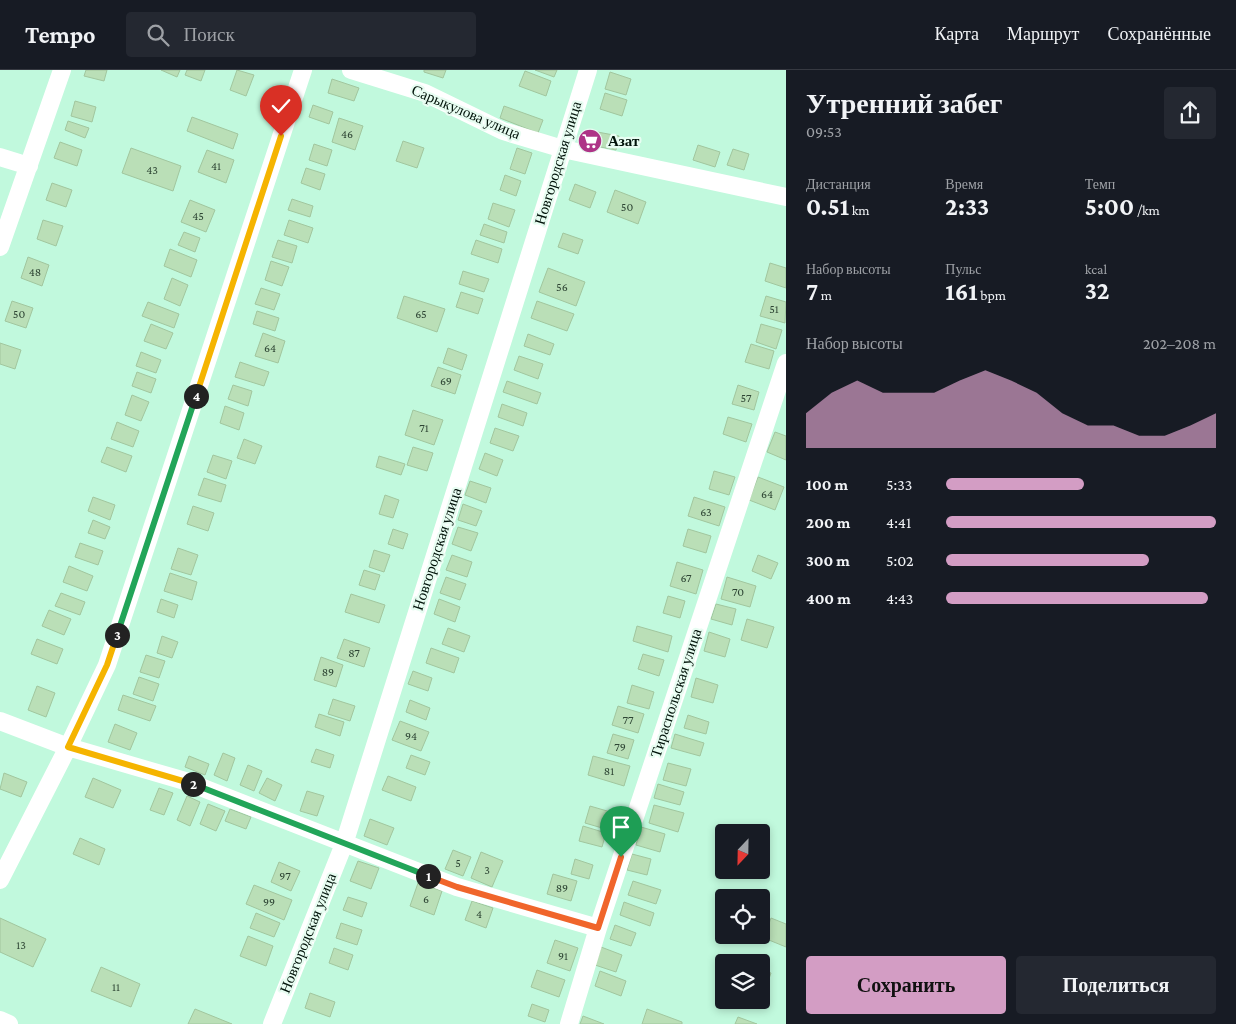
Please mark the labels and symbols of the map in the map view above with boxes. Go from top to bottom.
street label: Сарыкулова улица [409,82,523,142]
pin [260,85,302,136]
street label: Новгородская улица [532,99,584,227]
house number: 46 [341,127,353,141]
supermarket icon: Азат [577,128,603,154]
place label: Азат [608,133,640,149]
house number: 41 [211,159,221,173]
house number: 43 [146,163,158,177]
house number: 50 [621,200,633,214]
house number: 45 [192,209,204,223]
house number: 48 [29,265,41,279]
house number: 56 [556,280,568,294]
house number: 51 [769,302,779,316]
house number: 50 [13,307,25,321]
house number: 65 [415,307,427,321]
house number: 64 [264,341,276,355]
house number: 69 [440,374,452,388]
pin: 4 [184,384,208,408]
house number: 57 [741,391,752,405]
house number: 71 [419,421,429,435]
street label: Новгородская улица [410,485,464,612]
house number: 64 [761,487,773,501]
house number: 63 [700,505,712,519]
house number: 67 [680,571,692,585]
house number: 70 [732,585,744,599]
pin: 3 [104,622,130,648]
street label: Тираспольская улица [648,626,704,759]
house number: 87 [348,646,360,660]
house number: 89 [322,665,334,679]
house number: 77 [622,713,634,727]
house number: 94 [405,729,417,743]
house number: 79 [614,740,626,754]
house number: 81 [604,764,614,778]
pin: 2 [180,772,206,796]
pin [600,806,642,857]
north arrow [715,824,770,879]
house number: 5 [455,856,461,870]
house number: 3 [484,863,490,877]
pin: 1 [416,864,440,888]
house number: 97 [279,869,291,883]
street label: Новгородская улица [277,870,340,995]
house number: 89 [556,881,568,895]
house number: 6 [423,892,429,906]
house number: 99 [263,895,275,909]
house number: 4 [476,907,482,921]
house number: 13 [16,938,26,952]
house number: 91 [558,949,568,963]
house number: 11 [112,980,120,994]

